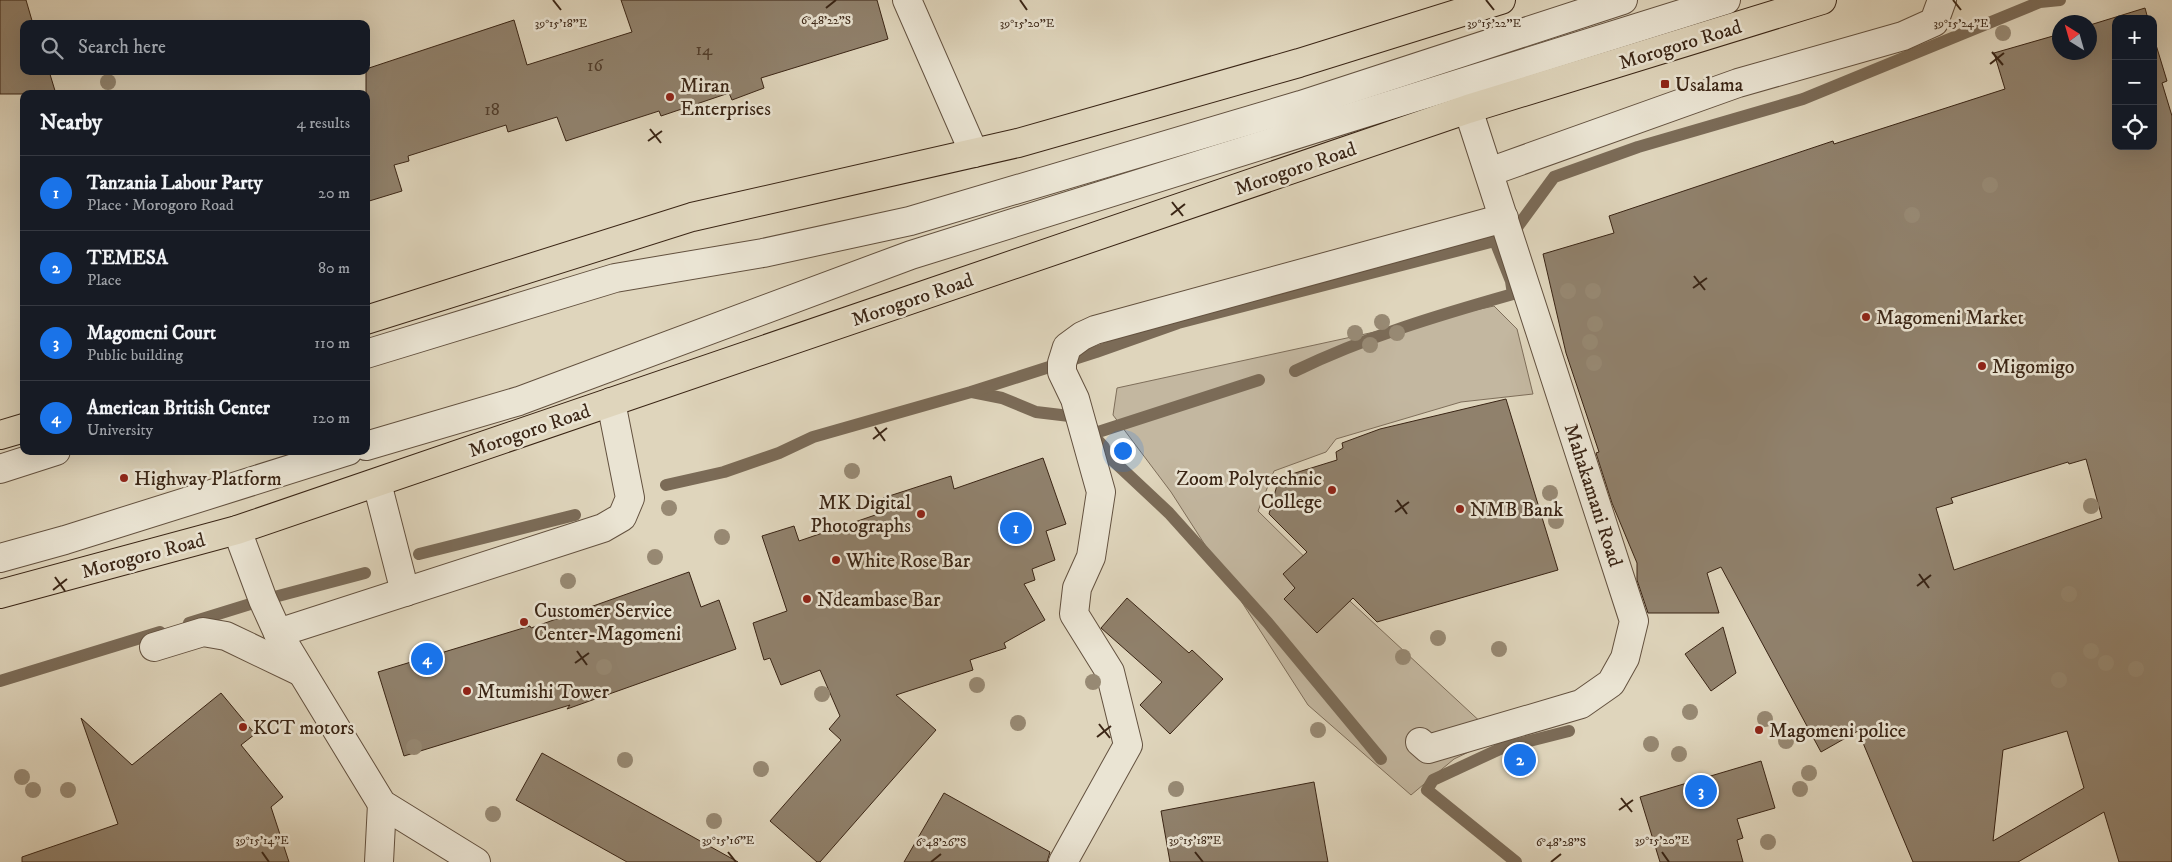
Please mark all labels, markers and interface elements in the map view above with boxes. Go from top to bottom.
text: 6°48'22"S [801,13,851,28]
street label: Morogoro Road [1616,15,1745,76]
north arrow [2052,15,2097,60]
map controls [2112,15,2157,150]
button: + [2112,15,2157,60]
text: 39°15'18"E [535,16,588,31]
text: 39°15'20"E [1000,16,1055,31]
text: 39°15'22"E [1467,16,1521,31]
text: 39°15'24"E [1934,16,1989,31]
search box [20,20,370,75]
icon: search [38,34,66,62]
text: Search here [78,36,166,59]
house number: 14 [696,39,713,61]
house number: 16 [587,55,604,77]
button: − [2112,60,2157,105]
place label: Usalama [1675,73,1744,98]
place label: Miran Enterprises [680,74,771,122]
marker: Usalama [1659,78,1671,90]
marker: Miran Enterprises [664,91,676,103]
house number: 18 [484,99,500,121]
button: locate [2112,105,2157,150]
text: Nearby [40,110,102,136]
text: 4 results [297,113,350,133]
street label: Morogoro Road [1231,137,1360,202]
text: Tanzania Labour Party [87,172,262,195]
text: 1 [53,183,59,203]
text: 20 m [318,183,350,203]
text: Place · Morogoro Road [87,195,234,215]
text: TEMESA [87,247,168,270]
text: 2 [52,258,60,278]
text: 80 m [318,258,350,278]
street label: Morogoro Road [848,268,977,333]
text: Place [87,270,121,290]
place label: Magomeni Market [1876,306,2024,331]
marker: Magomeni Market [1860,311,1872,323]
text: Magomeni Court [87,322,216,345]
text: 3 [53,333,59,353]
text: 110 m [314,333,350,353]
text: Public building [87,345,183,365]
place label: Migomigo [1992,355,2075,380]
marker: Migomigo [1976,360,1988,372]
text: American British Center [87,397,270,420]
street label: Morogoro Road [465,399,594,464]
text: 4 [51,408,61,428]
text: 120 m [312,408,350,428]
text: University [87,420,153,440]
street label: Mahakamani Road [1558,421,1627,570]
your location [1110,438,1136,464]
place label: Highway Platform [134,467,282,492]
place label: Zoom Polytechnic College [1176,467,1322,515]
marker: Highway Platform [118,472,130,484]
marker: Zoom Polytechnic College [1326,484,1338,496]
place label: MK Digital Photographs [810,491,911,539]
place label: NMB Bank [1470,498,1563,523]
marker: NMB Bank [1454,503,1466,515]
marker: MK Digital Photographs [915,508,927,520]
pin: 1 [1000,509,1032,547]
street label: Morogoro Road [79,528,208,585]
place label: White Rose Bar [845,549,971,574]
marker: White Rose Bar [830,554,842,566]
place label: Ndeambase Bar [817,588,941,613]
marker: Ndeambase Bar [801,593,813,605]
place label: Customer Service Center-Magomeni [534,599,681,647]
marker: Customer Service Center-Magomeni [518,616,530,628]
pin: 4 [411,640,443,678]
place label: Mtumishi Tower [477,680,610,705]
marker: Mtumishi Tower [461,685,473,697]
place label: KCT motors [253,716,355,741]
place label: Magomeni police [1769,719,1906,744]
marker: KCT motors [237,721,249,733]
marker: Magomeni police [1753,724,1765,736]
pin: 2 [1504,741,1536,779]
pin: 3 [1685,772,1717,810]
text: 39°15'14"E [235,833,289,848]
text: 39°15'16"E [702,833,755,848]
text: 39°15'18"E [1169,833,1222,848]
text: 39°15'20"E [1635,833,1690,848]
text: 6°48'26"S [916,835,966,850]
text: 6°48'28"S [1536,835,1586,850]

